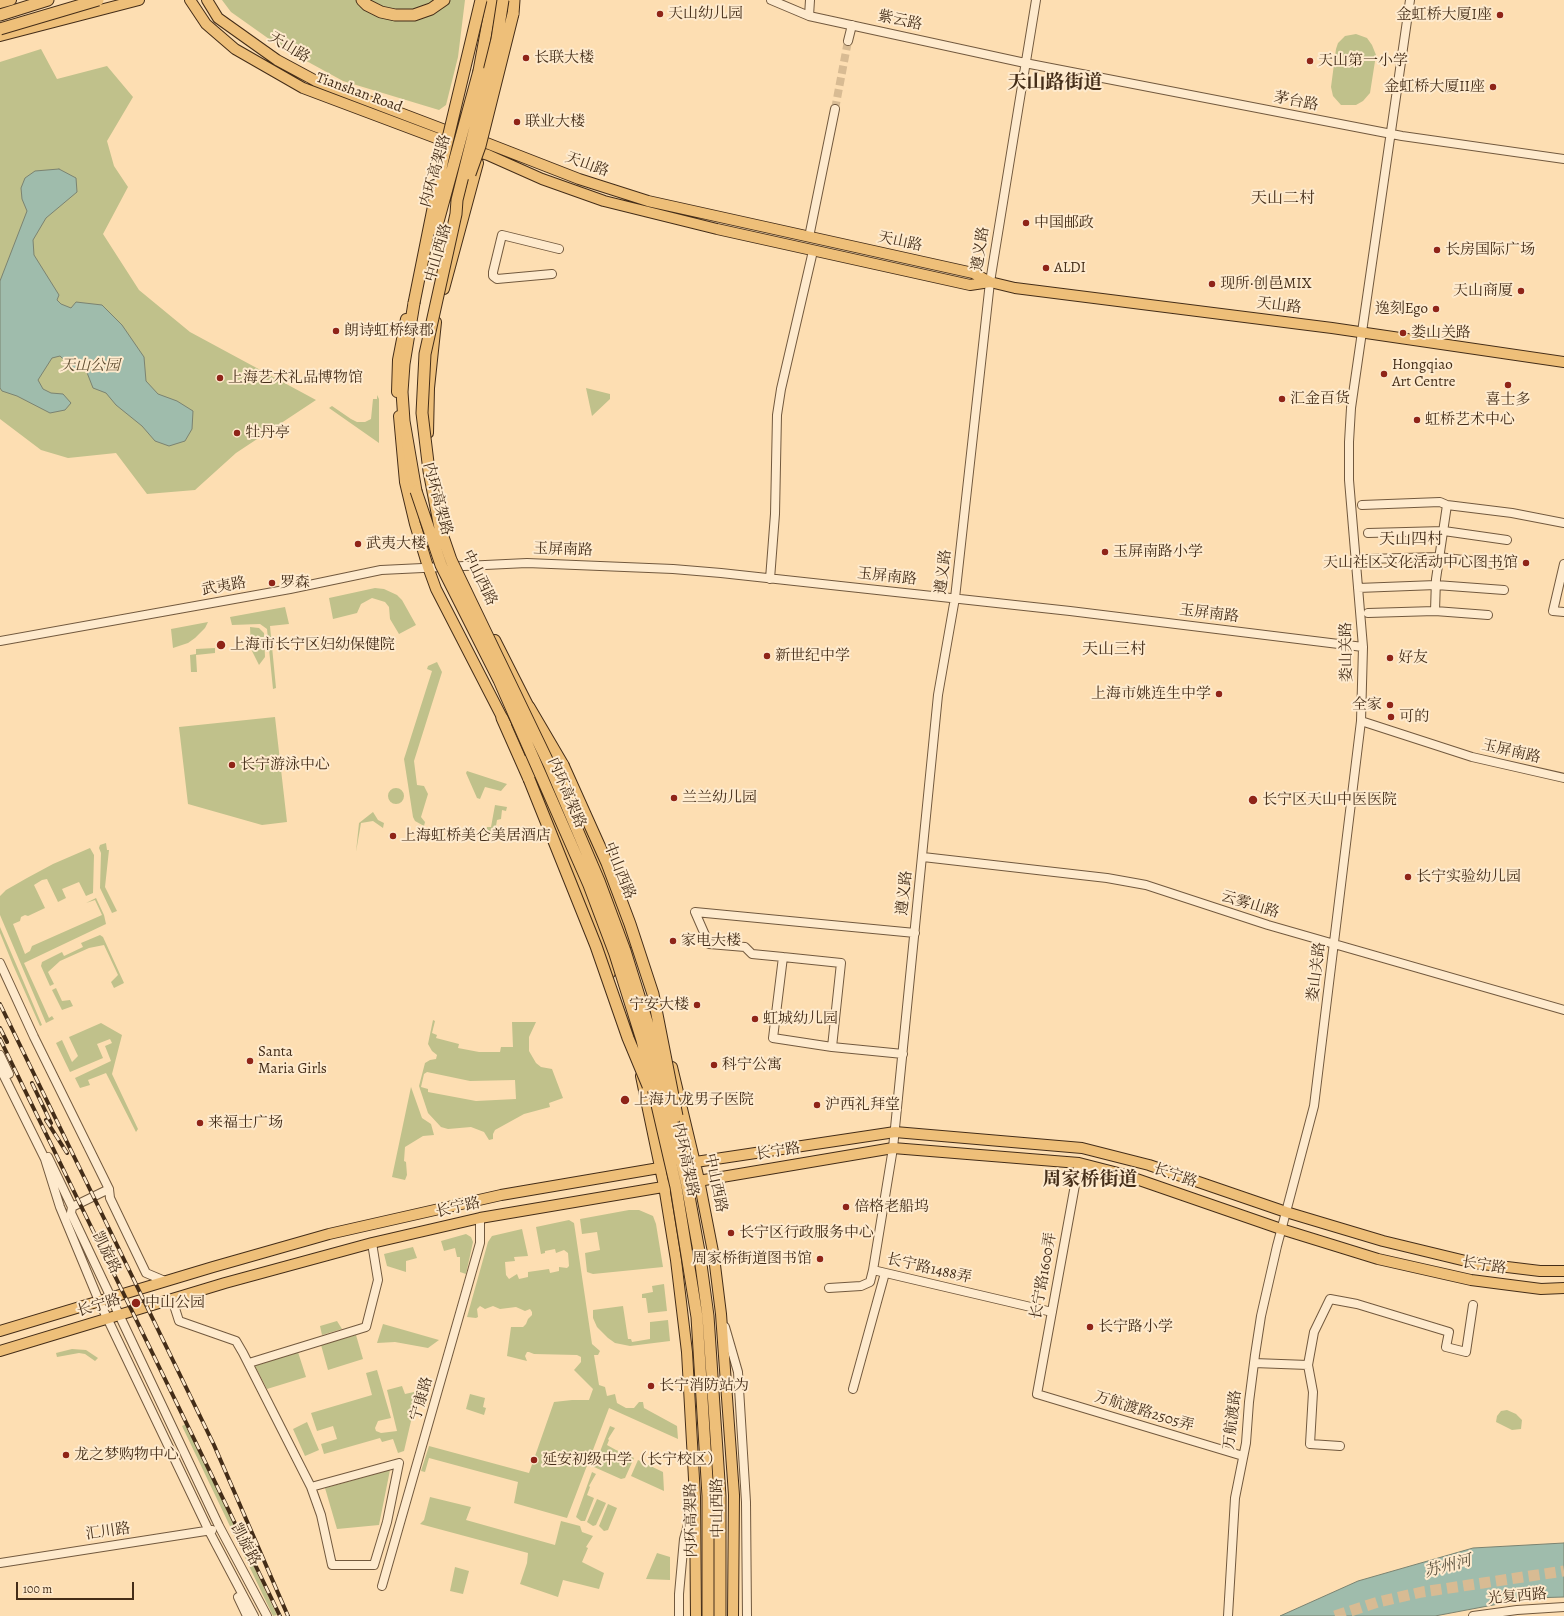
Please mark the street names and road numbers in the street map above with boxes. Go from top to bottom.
street label: 紫云路 [876,8,924,34]
street label: 天山路 [265,29,313,67]
street label: Tianshan Road [313,69,405,117]
street label: 茅台路 [1272,89,1320,115]
street label: 内环高架路 [417,132,455,210]
street label: 天山路 [563,149,611,181]
street label: 中山西路 [422,222,456,284]
street label: 遵义路 [969,225,993,273]
street label: 天山路 [876,229,924,255]
street label: 天山路 [1256,294,1302,318]
street label: 内环高架路 [419,460,455,538]
street label: 玉屏南路 [533,540,593,560]
street label: 中山西路 [458,547,500,609]
street label: 遵义路 [932,549,956,595]
street label: 玉屏南路 [856,565,918,589]
street label: 武夷路 [200,574,248,600]
street label: 玉屏南路 [1178,601,1240,627]
street label: 娄山关路 [1337,622,1357,682]
street label: 玉屏南路 [1480,736,1542,768]
street label: 内环高架路 [543,755,589,831]
street label: 中山西路 [599,840,639,902]
street label: 遵义路 [894,870,916,916]
street label: 云雾山路 [1219,888,1281,922]
street label: 娄山关路 [1304,941,1330,1003]
street label: 内环高架路 [668,1121,702,1199]
street label: 长宁路 [754,1140,802,1164]
street label: 中山西路 [700,1152,730,1214]
street label: 长宁路 [1151,1160,1199,1192]
street label: 长宁路 [434,1194,482,1222]
street label: 凯旋路 [88,1229,124,1277]
street label: 长宁路1600弄 [1027,1231,1061,1321]
street label: 长宁路1488弄 [885,1251,973,1287]
street label: 长宁路 [1460,1254,1508,1278]
street label: 长宁路 [75,1291,123,1321]
street label: 宁康路 [407,1375,437,1423]
street label: 万航渡路2505弄 [1092,1388,1196,1436]
street label: 万航渡路 [1220,1389,1246,1451]
street label: 中山西路 [708,1478,728,1538]
street label: 内环高架路 [682,1482,702,1558]
street label: 汇川路 [84,1520,132,1544]
street label: 凯旋路 [226,1521,264,1569]
street label: 光复西路 [1486,1585,1548,1609]

